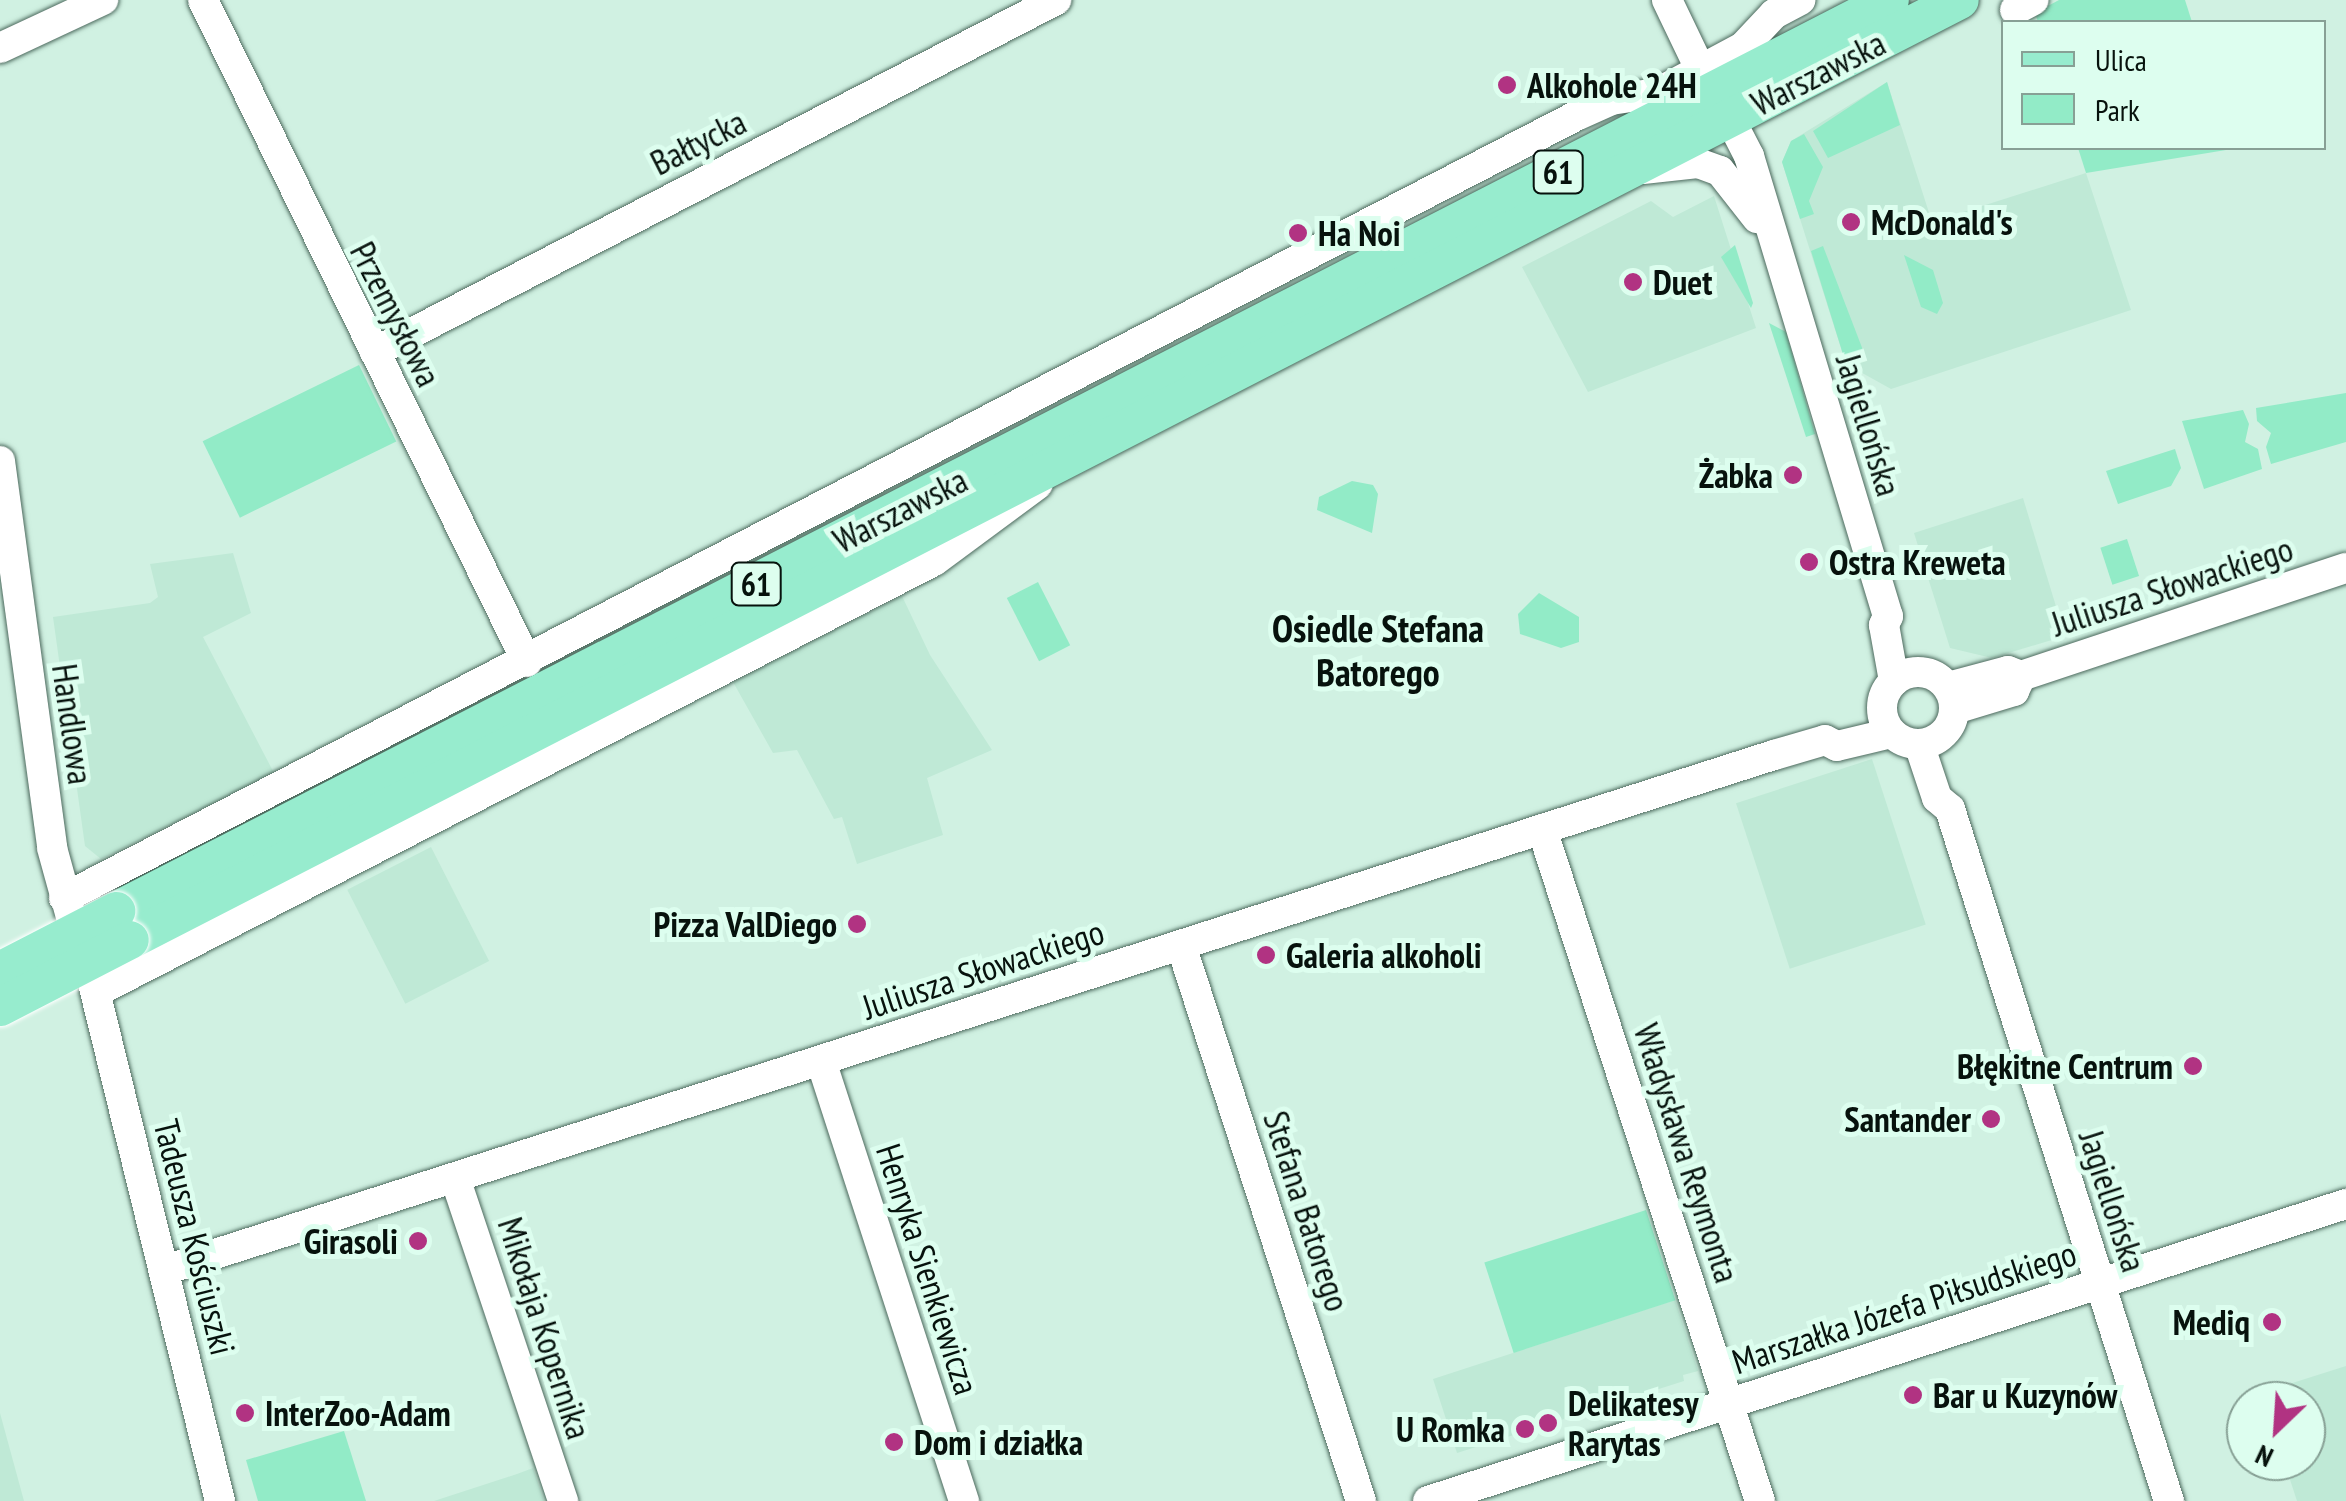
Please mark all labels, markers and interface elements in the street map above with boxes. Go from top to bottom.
legend [2001,20,2326,150]
street label: Warszawska [1744,22,1892,124]
text: Ulica [2095,40,2147,79]
place label: Alkohole 24H [1527,64,1697,106]
marker: Alkohole 24H [1496,74,1518,96]
text: Park [2095,90,2140,129]
street label: Bałtycka [643,100,753,184]
road number: 61 [1530,145,1586,199]
place label: McDonald's [1871,201,2013,243]
marker: McDonald's [1840,211,1862,233]
place label: Ha Noi [1318,212,1401,254]
marker: Ha Noi [1287,222,1309,244]
street label: Przemysłowa [342,235,450,393]
place label: Duet [1653,261,1712,303]
marker: Duet [1622,271,1644,293]
street label: Jagiellońska [1828,349,1910,501]
place label: Żabka [1699,454,1773,496]
street label: Warszawska [826,459,974,561]
marker: Żabka [1782,464,1804,486]
street label: Juliusza Słowackiego [2046,527,2298,645]
place label: Ostra Kreweta [1829,541,2006,583]
marker: Ostra Kreweta [1798,551,1820,573]
road number: 61 [728,557,784,611]
district label: Osiedle Stefana Batorego [1272,605,1484,694]
street label: Handlowa [44,661,102,787]
place label: Pizza ValDiego [653,903,837,945]
street label: Juliusza Słowackiego [857,910,1109,1028]
marker: Pizza ValDiego [846,913,868,935]
place label: Galeria alkoholi [1286,934,1482,976]
marker: Galeria alkoholi [1255,944,1277,966]
street label: Władysława Reymonta [1625,1018,1749,1288]
place label: Błękitne Centrum [1956,1045,2173,1087]
marker: Błękitne Centrum [2182,1055,2204,1077]
place label: Santander [1844,1098,1971,1140]
street label: Stefana Batorego [1255,1106,1359,1316]
marker: Santander [1980,1108,2002,1130]
street label: Tadeusza Kościuszki [145,1115,245,1359]
street label: Jagiellońska [2070,1125,2156,1277]
street label: Henryka Sienkiewicza [868,1138,988,1400]
street label: Mikołaja Kopernika [489,1212,601,1444]
place label: Girasoli [304,1220,398,1262]
marker: Girasoli [407,1230,429,1252]
street label: Marszałka Józefa Piłsudskiego [1727,1232,2081,1382]
place label: Mediq [2173,1301,2250,1343]
marker: Mediq [2259,1309,2285,1335]
place label: Bar u Kuzynów [1933,1374,2117,1416]
north arrow [2226,1381,2326,1481]
place label: Delikatesy Rarytas [1568,1382,1698,1464]
marker: Bar u Kuzynów [1902,1384,1924,1406]
place label: InterZoo-Adam [265,1392,451,1434]
marker: InterZoo-Adam [234,1402,256,1424]
place label: U Romka [1396,1408,1505,1450]
marker: Delikatesy Rarytas [1537,1412,1559,1434]
marker: U Romka [1514,1418,1536,1440]
place label: Dom i działka [914,1421,1083,1463]
marker: Dom i działka [883,1431,905,1453]
text: N [2249,1437,2279,1477]

